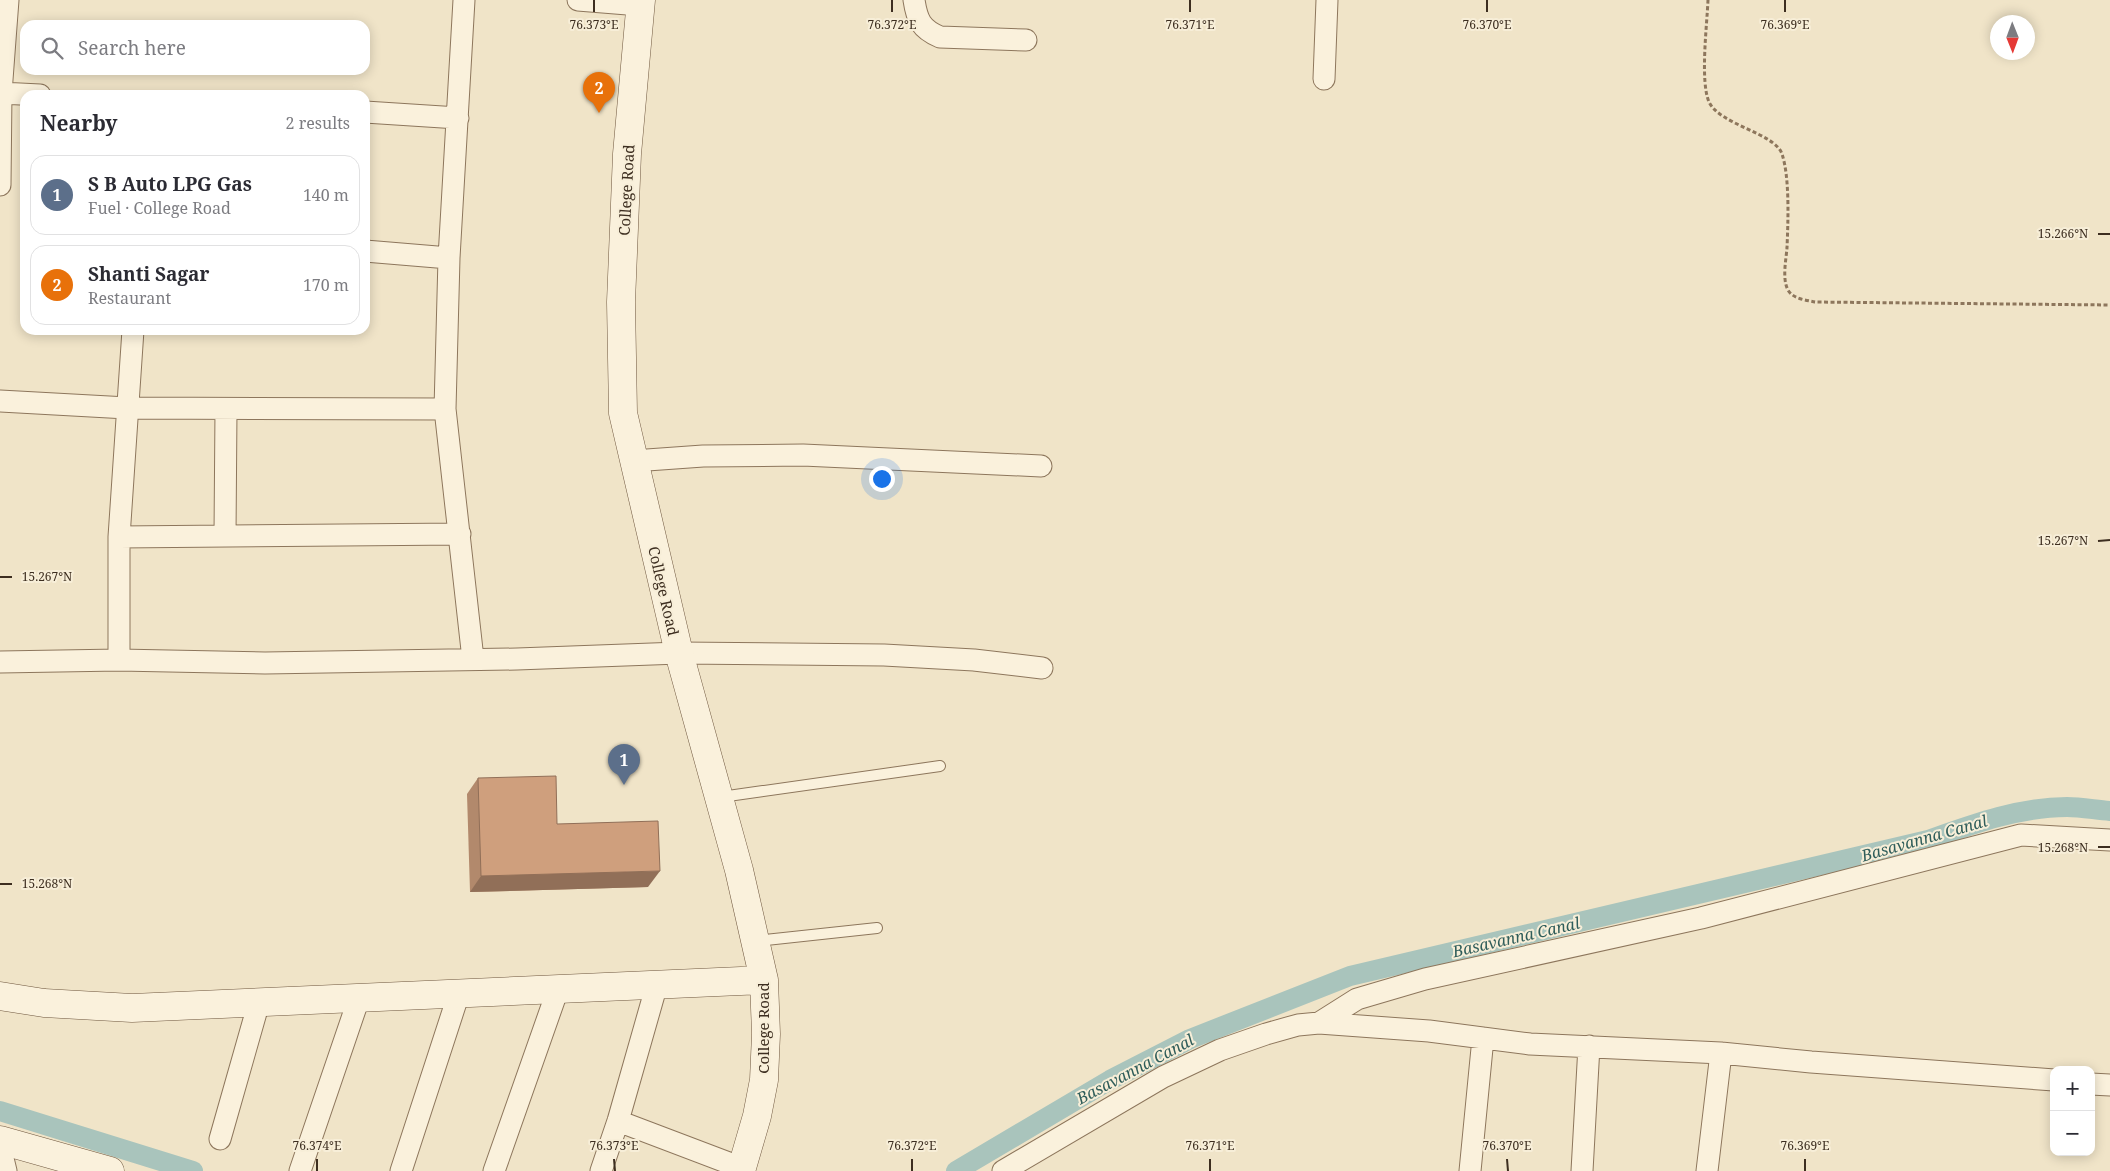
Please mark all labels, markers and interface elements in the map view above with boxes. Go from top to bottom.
north arrow [1990,15,2035,60]
text: 76.373°E [570,16,618,33]
text: 76.372°E [868,16,916,33]
text: 76.371°E [1166,16,1214,33]
text: 76.370°E [1463,16,1511,33]
text: 76.369°E [1761,16,1809,33]
search box [20,20,370,75]
icon: search [38,34,66,62]
text: Search here [78,35,186,61]
pin: 2 [583,72,615,113]
text: Nearby [40,109,118,137]
text: 2 results [286,112,350,134]
street label: College Road [614,144,638,236]
text: S B Auto LPG Gas [88,171,252,197]
text: 1 [52,184,62,206]
text: 140 m [303,184,349,206]
text: Fuel · College Road [88,197,231,219]
text: 15.266°N [2038,225,2088,242]
text: Shanti Sagar [88,261,209,287]
text: 2 [52,274,62,296]
text: 170 m [303,274,349,296]
text: Restaurant [88,287,171,309]
your location [869,466,895,492]
text: 15.267°N [2038,532,2088,549]
street label: College Road [644,544,684,638]
text: 15.267°N [22,568,72,585]
pin: 1 [608,744,640,785]
water label: Basavanna Canal [1858,809,1990,867]
text: 15.268°N [2038,839,2088,856]
text: 15.268°N [22,875,72,892]
water label: Basavanna Canal [1449,912,1582,963]
street label: College Road [753,982,773,1074]
water label: Basavanna Canal [1072,1029,1198,1110]
map controls [2050,1066,2095,1156]
button: + [2050,1066,2095,1111]
button: − [2050,1111,2095,1156]
text: 76.374°E [293,1137,341,1154]
text: 76.373°E [590,1137,638,1154]
text: 76.372°E [888,1137,936,1154]
text: 76.371°E [1186,1137,1234,1154]
text: 76.370°E [1483,1137,1531,1154]
text: 76.369°E [1781,1137,1829,1154]

